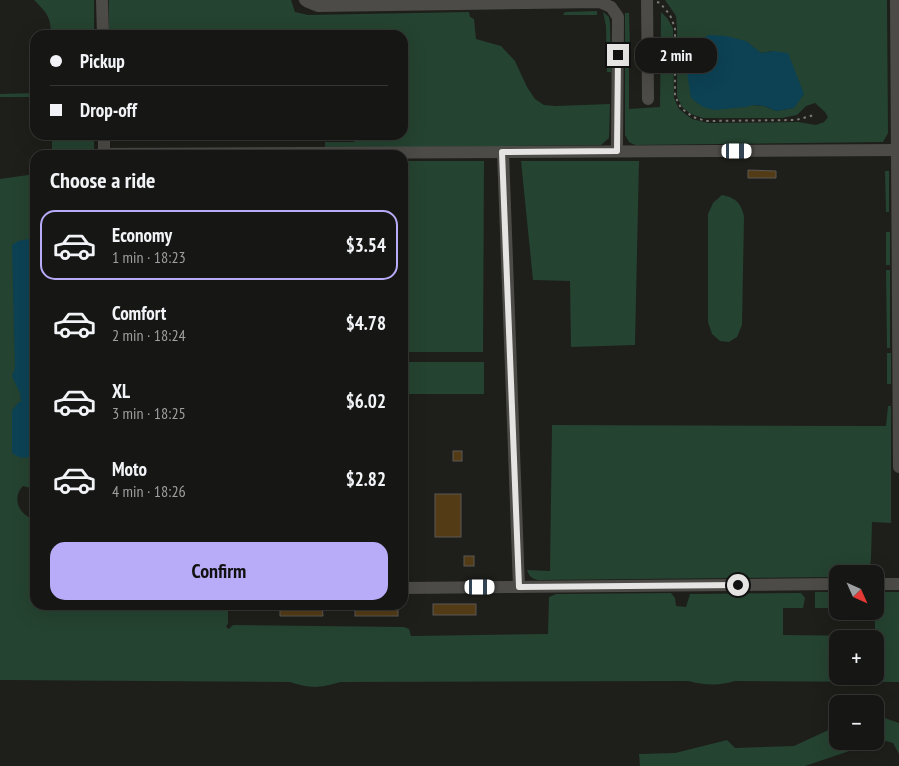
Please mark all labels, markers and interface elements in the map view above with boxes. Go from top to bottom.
callout: 2 min [636,38,718,72]
route end [607,44,629,66]
text: 2 min [660,45,692,65]
text: Pickup [80,49,125,73]
text: Drop-off [80,98,137,122]
car [722,144,752,159]
text: Choose a ride [50,166,155,194]
icon: car [52,223,97,268]
text: Economy [112,223,172,247]
text: $3.54 [346,233,386,257]
text: 1 min · 18:23 [112,247,186,267]
icon: car [52,301,97,346]
text: Comfort [112,301,166,325]
text: $4.78 [346,311,386,335]
text: 2 min · 18:24 [112,325,186,345]
icon: car [52,379,97,424]
text: XL [112,379,130,403]
text: $6.02 [346,389,386,413]
text: 3 min · 18:25 [112,403,186,423]
icon: car [52,457,97,502]
text: Moto [112,457,147,481]
text: $2.82 [346,467,386,491]
text: 4 min · 18:26 [112,481,186,501]
button: Confirm [50,542,388,600]
north arrow [829,565,884,620]
map controls [829,565,884,750]
route start [727,574,749,596]
car [465,580,495,595]
button: + [829,630,884,685]
button: − [829,695,884,750]

